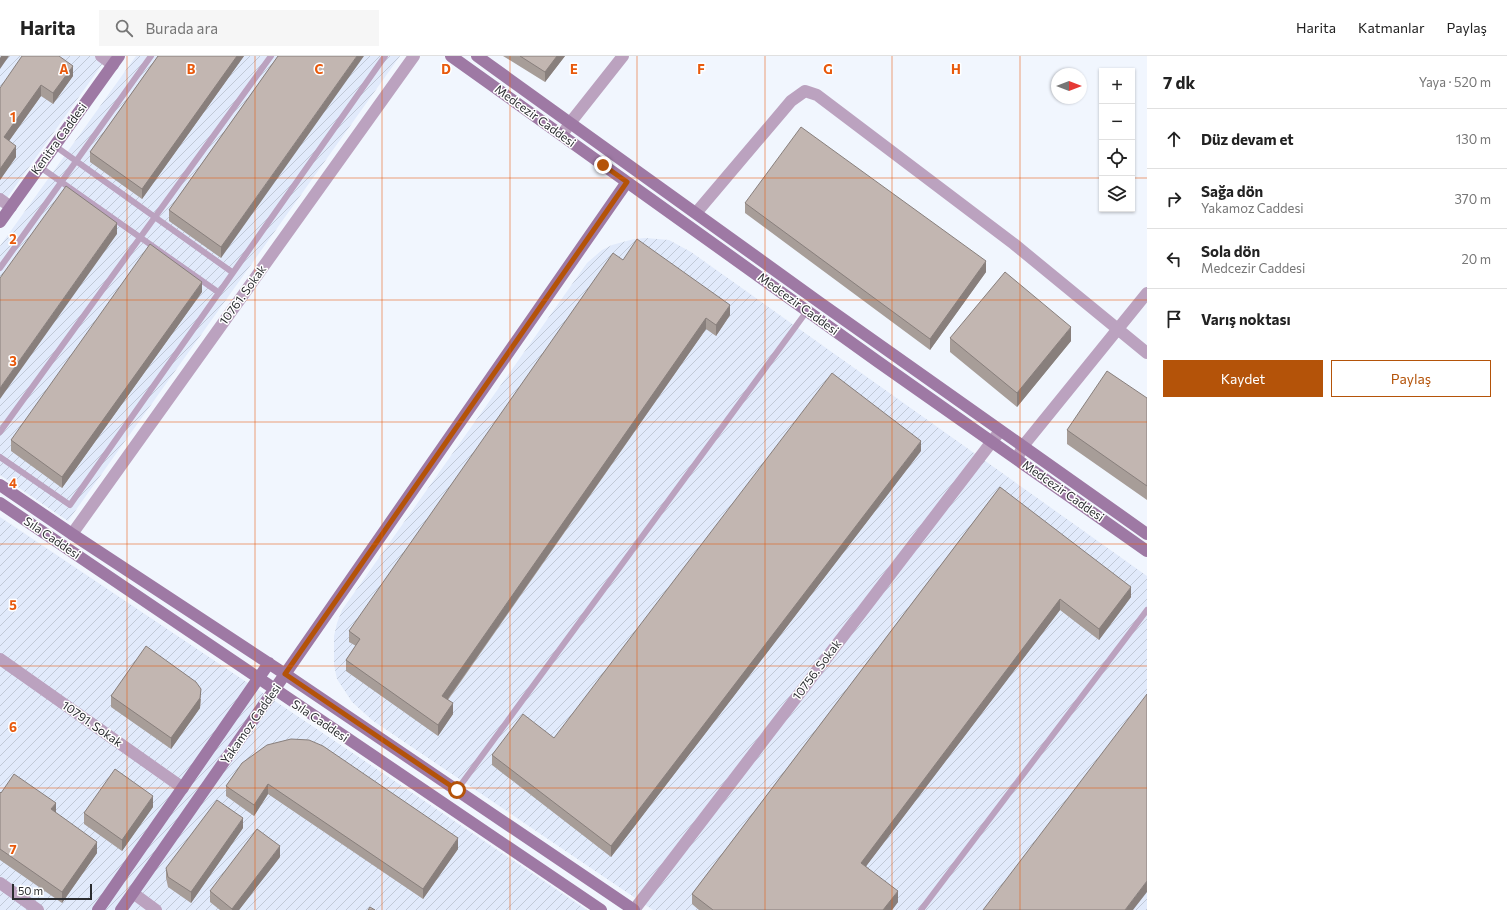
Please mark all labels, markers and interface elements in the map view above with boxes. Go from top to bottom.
search box [99,10,379,46]
text: Harita [20,16,75,39]
icon: search [113,17,135,39]
text: Burada ara [145,19,218,37]
text: Harita [1296,19,1336,36]
text: Katmanlar [1358,19,1425,36]
text: Paylaş [1447,19,1487,36]
text: A [59,61,69,77]
text: B [187,61,196,77]
text: C [315,61,324,77]
text: D [441,61,451,77]
text: E [570,61,578,77]
text: F [697,61,705,77]
text: G [823,61,833,77]
text: H [951,61,961,77]
north arrow [1051,68,1087,104]
map controls [1099,68,1135,212]
button: + [1099,68,1135,104]
text: 7 dk [1163,72,1195,93]
text: Yaya · 520 m [1419,74,1491,90]
street label: Medcezir Caddesi [492,81,579,149]
street label: Kenitra Caddesi [27,100,89,177]
button: − [1099,104,1135,140]
text: 1 [10,109,16,125]
icon: ahead [1163,128,1185,150]
text: Düz devam et [1201,130,1294,148]
text: 130 m [1456,131,1491,147]
button: locate [1099,140,1135,176]
route end [594,156,612,174]
button: layers [1099,176,1135,212]
text: Sağa dön [1201,182,1263,200]
icon: right [1163,188,1185,210]
text: 370 m [1454,191,1491,207]
text: Yakamoz Caddesi [1201,200,1304,216]
text: 2 [9,231,17,247]
text: Sola dön [1201,242,1260,260]
icon: left [1163,248,1185,270]
text: 20 m [1462,251,1491,267]
text: Medcezir Caddesi [1201,260,1305,276]
street label: 10761. Sokak [216,261,269,327]
street label: Medcezir Caddesi [755,269,842,337]
icon: arrive [1163,308,1185,330]
text: Varış noktası [1201,310,1291,328]
text: 3 [9,353,17,369]
button: Kaydet [1163,360,1323,397]
button: Paylaş [1331,360,1491,397]
street label: Medcezir Caddesi [1020,457,1107,524]
text: 4 [9,475,17,491]
street label: Sıla Caddesi [22,513,83,561]
text: 5 [9,597,17,613]
street label: 10756. Sokak [789,636,844,702]
street label: Yakamoz Caddesi [217,681,283,766]
street label: Sıla Caddesi [290,696,351,744]
street label: 10791. Sokak [60,697,126,749]
text: 6 [9,719,17,735]
route start [448,781,466,799]
text: 7 [9,841,17,857]
scale bar [12,882,92,901]
text: 50 m [18,884,43,897]

